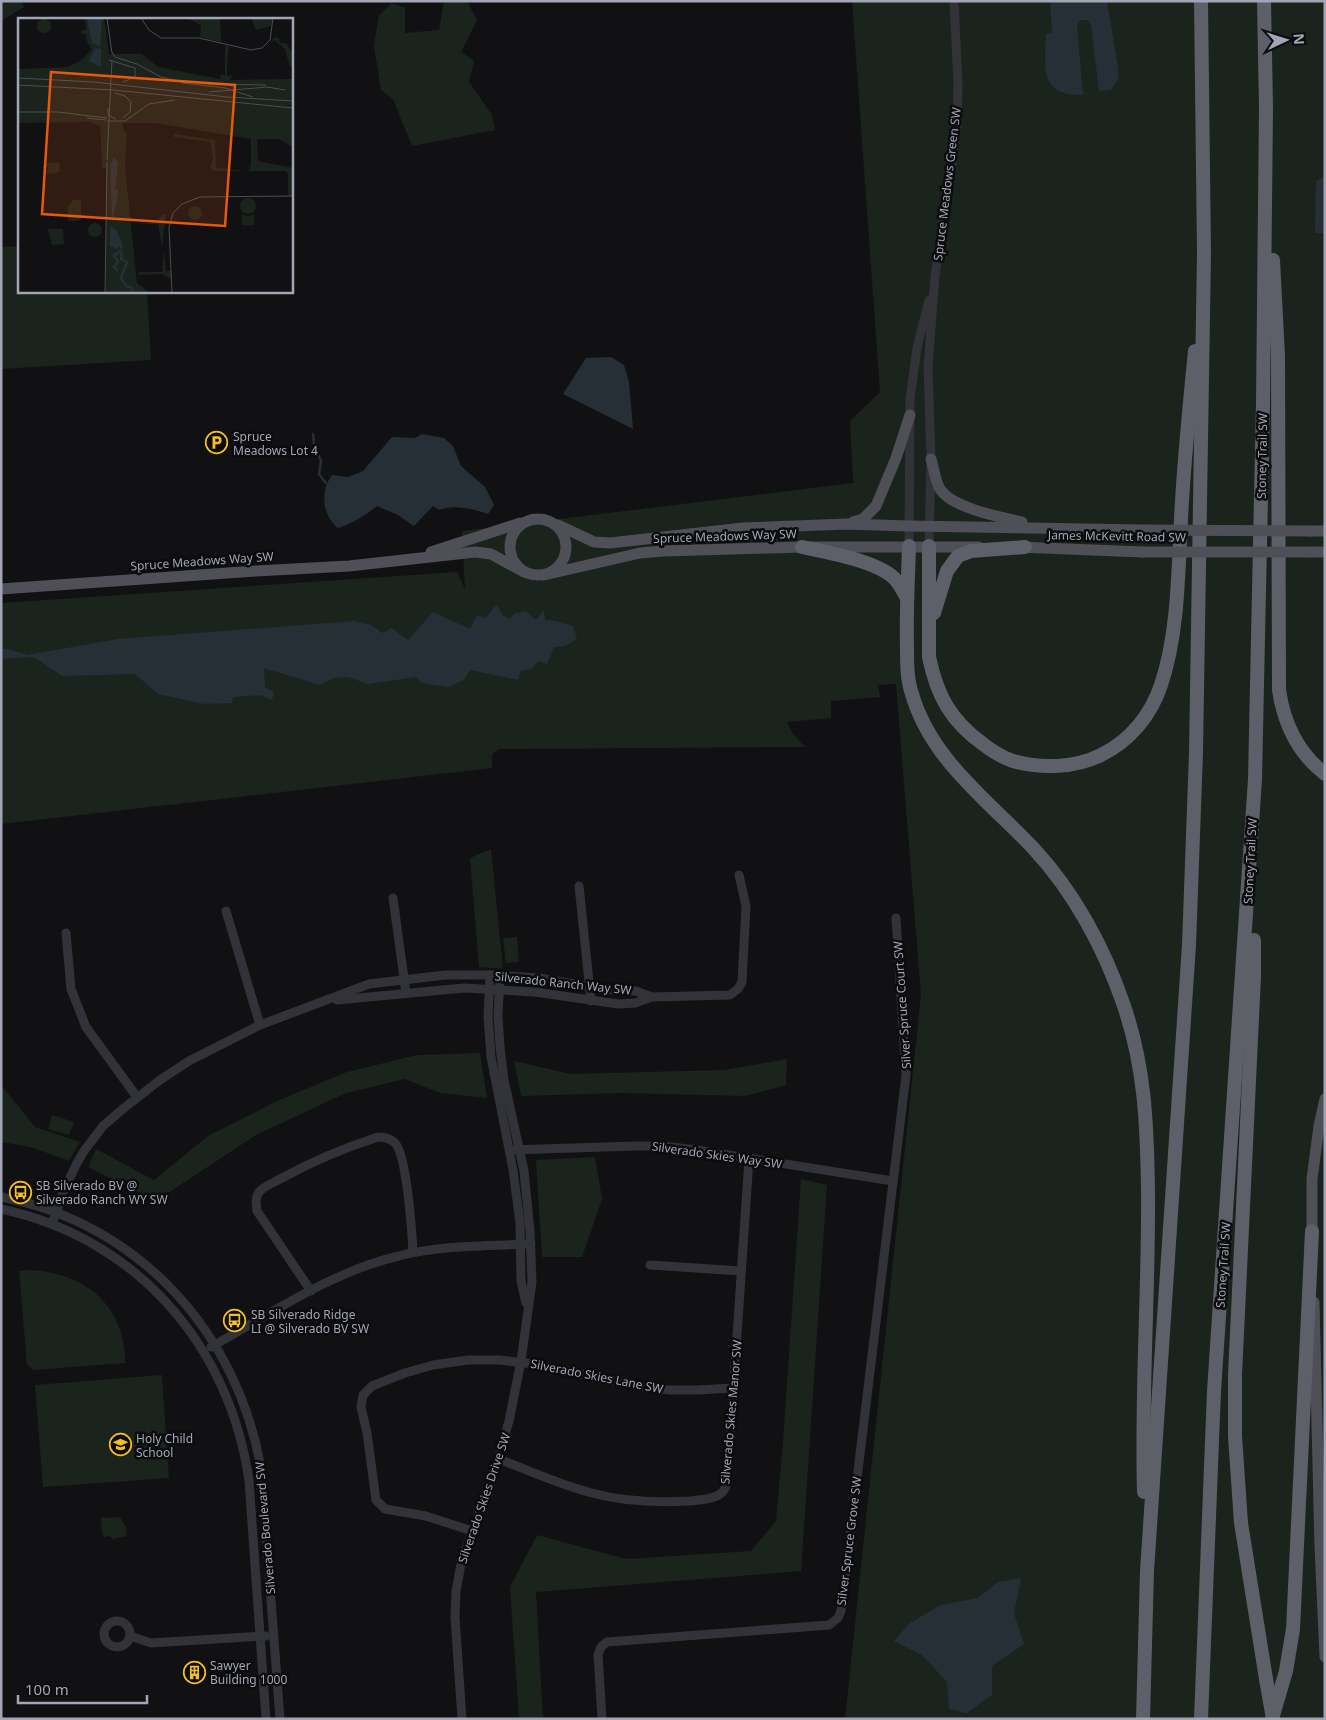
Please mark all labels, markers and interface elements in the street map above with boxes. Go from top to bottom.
north arrow [1261,15,1311,65]
inset map [18,18,292,292]
text: N [1290,33,1309,45]
street label: Spruce Meadows Green SW [929,106,965,262]
street label: Stoney Trail SW [1253,413,1271,499]
place label: Spruce Meadows Lot 4 [233,428,318,459]
parking icon: Spruce Meadows Lot 4 [205,431,229,455]
street label: Spruce Meadows Way SW [653,525,797,547]
street label: James McKevitt Road SW [1047,526,1186,546]
street label: Spruce Meadows Way SW [130,548,274,574]
street label: Stoney Trail SW [1239,818,1261,904]
street label: Silver Spruce Court SW [889,941,915,1069]
street label: Silverado Ranch Way SW [494,967,632,999]
street label: Silverado Skies Way SW [651,1137,783,1173]
place label: SB Silverado BV @ Silverado Ranch WY SW [36,1177,168,1208]
bus stop icon: SB Silverado BV @ Silverado Ranch WY SW [8,1180,32,1204]
street label: Stoney Trail SW [1212,1222,1234,1308]
place label: SB Silverado Ridge LI @ Silverado BV SW [251,1306,369,1337]
bus stop icon: SB Silverado Ridge LI @ Silverado BV SW [223,1309,247,1333]
street label: Silverado Skies Manor SW [716,1339,746,1485]
street label: Silverado Skies Lane SW [529,1355,665,1397]
place label: Holy Child School [136,1430,193,1461]
street label: Silverado Skies Drive SW [454,1430,514,1566]
school or university icon: Holy Child School [108,1433,132,1457]
street label: Silverado Boulevard SW [251,1461,279,1595]
street label: Silver Spruce Grove SW [833,1475,865,1607]
place label: Sawyer Building 1000 [210,1657,287,1688]
building icon: Sawyer Building 1000 [182,1660,206,1684]
scale bar [18,1672,146,1704]
text: 100 m [25,1679,69,1699]

